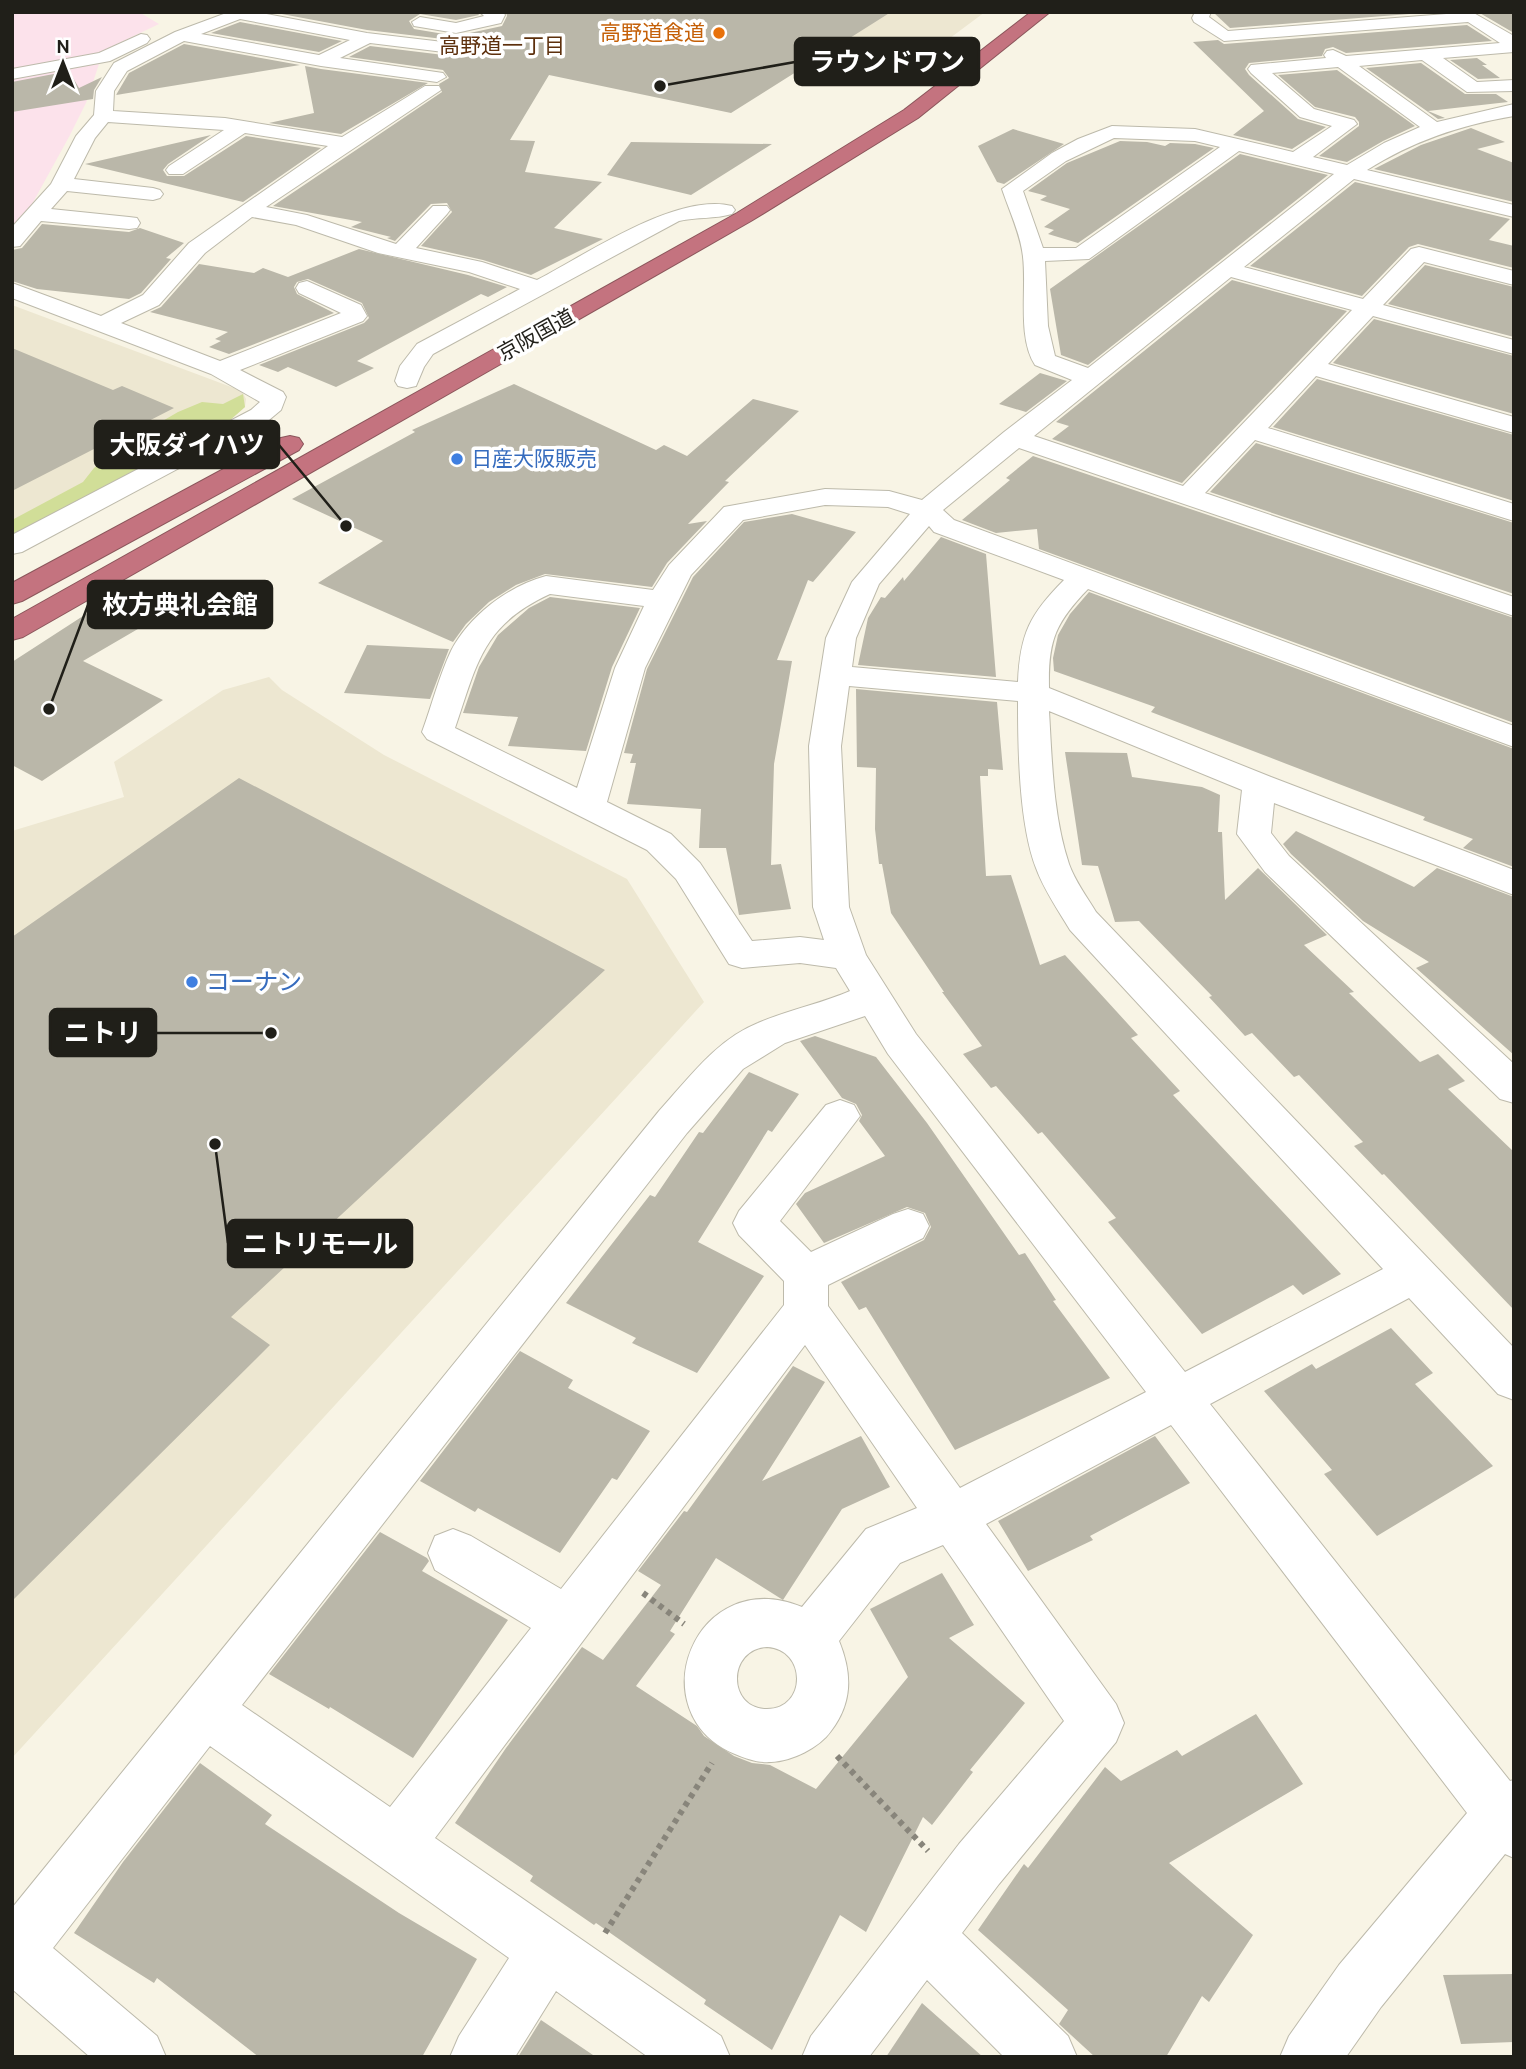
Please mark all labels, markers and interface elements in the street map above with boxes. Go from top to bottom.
place label: 高野道食道 [600,21,705,48]
marker: 高野道食道 [711,25,727,41]
north arrow [28,28,98,98]
district label: 高野道一丁目 [439,34,565,61]
text: N [56,36,70,60]
callout: ラウンドワン [795,38,979,85]
text: ラウンドワン [809,48,965,81]
street label: 京阪国道 [493,304,580,368]
callout: 大阪ダイハツ [95,421,279,468]
text: 大阪ダイハツ [109,431,265,464]
place label: 日産大阪販売 [471,447,597,474]
marker: 日産大阪販売 [449,451,465,467]
callout: 枚方典礼会館 [88,581,272,628]
text: 枚方典礼会館 [102,591,258,624]
place label: コーナン [206,969,302,999]
marker: コーナン [184,974,200,990]
callout: ニトリ [50,1009,156,1056]
text: ニトリ [64,1019,142,1052]
callout: ニトリモール [228,1220,412,1267]
text: ニトリモール [242,1230,398,1263]

